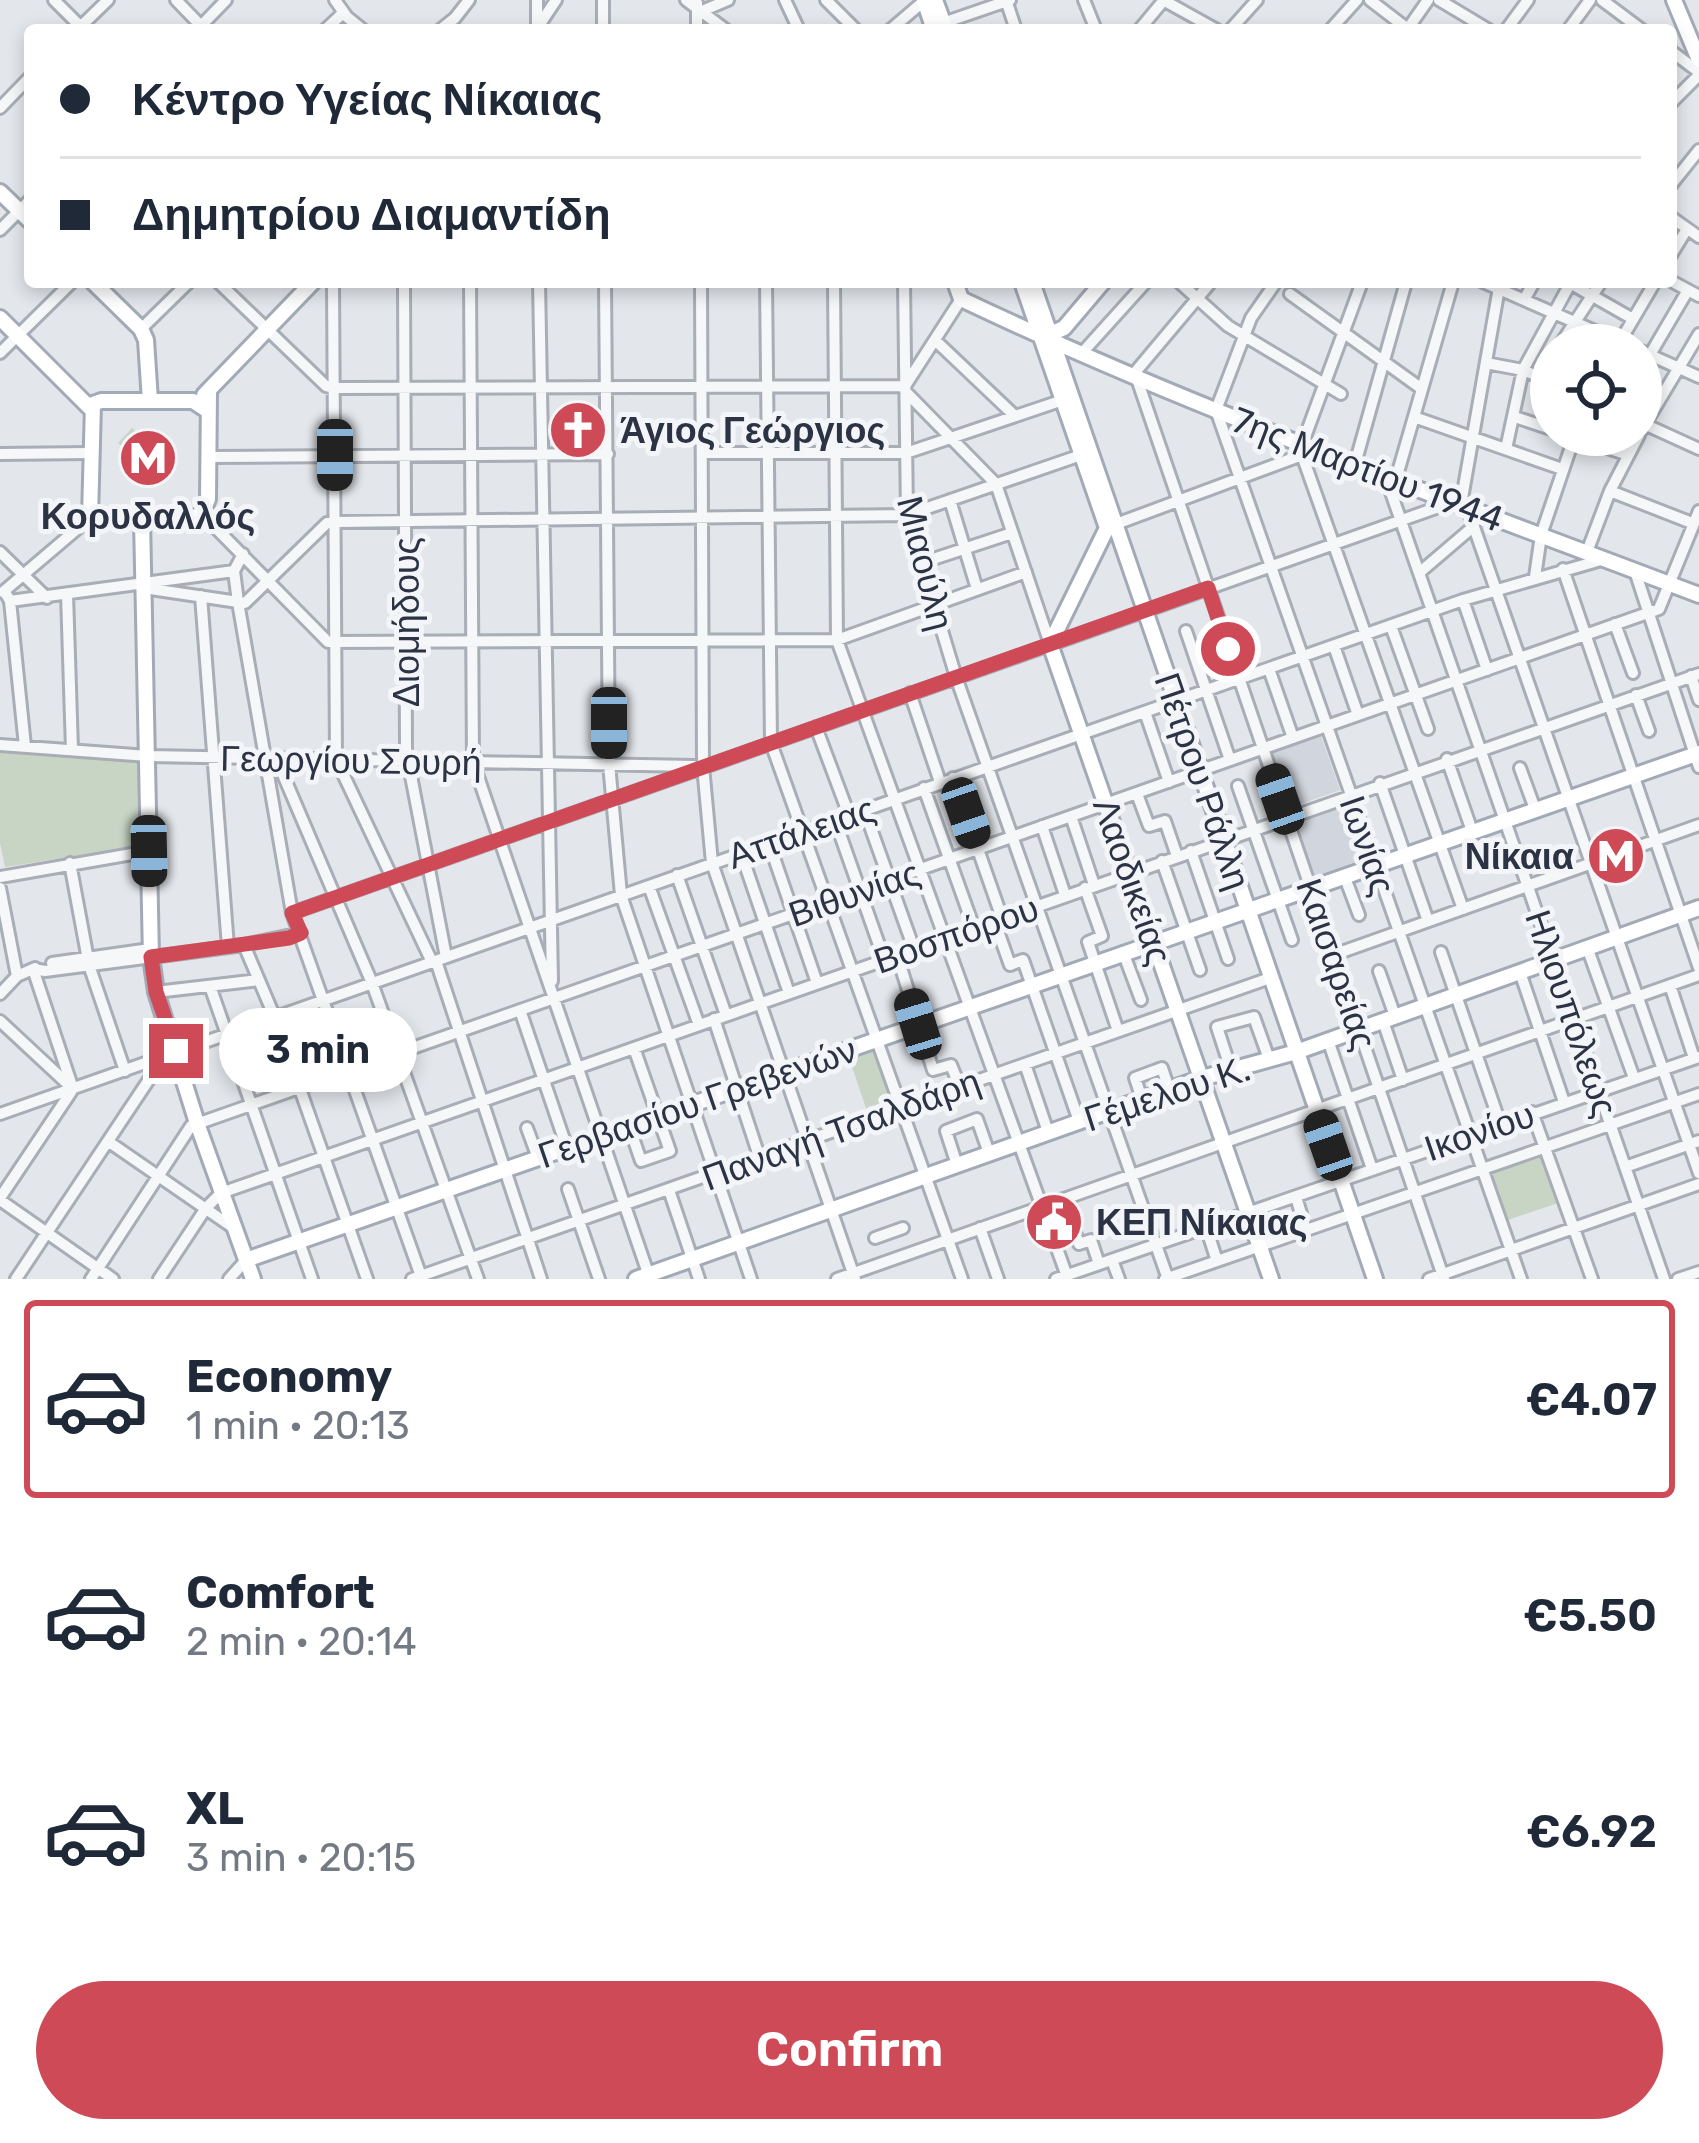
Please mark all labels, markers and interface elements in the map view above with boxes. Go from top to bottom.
text: Κέντρο Υγείας Νίκαιας [132,73,602,126]
text: Δημητρίου Διαμαντίδη [132,188,611,241]
map controls [1530,324,1662,456]
button: locate [1530,324,1662,456]
street label: 7ης Μαρτίου 1944 [1226,398,1510,541]
church icon: Άγιος Γεώργιος [547,399,609,461]
place label: Άγιος Γεώργιος [620,409,885,452]
car [317,419,353,491]
metro station icon: Κορυδαλλός [117,427,179,489]
street label: Μιαούλη [888,492,963,635]
place label: Κορυδαλλός [41,495,255,538]
street label: Διομήδους [385,537,428,707]
route start [1201,622,1255,676]
street label: Πέτρου Ράλλη [1145,667,1260,895]
car [591,687,627,759]
street label: Γεωργίου Σουρή [220,737,482,784]
car [1251,759,1309,839]
car [937,773,995,853]
street label: Αττάλειας [722,787,880,878]
street label: Ιωνίας [1331,790,1405,901]
street label: Λαοδικείας [1084,792,1181,970]
car [130,815,168,887]
metro station icon: Νίκαια [1585,825,1647,887]
place label: Νίκαια [1465,835,1574,878]
street label: Βιθυνίας [783,851,925,936]
street label: Καισαρείας [1287,873,1386,1055]
street label: Βοσπόρου [868,886,1044,983]
street label: Ηλιουπόλεως [1516,904,1627,1122]
car [890,984,946,1064]
callout: 3 min [218,1009,416,1093]
route end [149,1024,203,1078]
text: 3 min [266,1027,370,1073]
street label: Γερβασίου Γρεβενών [532,1028,862,1177]
street label: Γέμελου Κ. [1079,1046,1255,1140]
street label: Παναγή Τσαλδάρη [696,1059,986,1200]
street label: Ικονίου [1419,1093,1540,1170]
car [1299,1105,1357,1185]
public building icon: ΚΕΠ Νίκαιας [1023,1191,1085,1253]
place label: ΚΕΠ Νίκαιας [1096,1201,1308,1244]
icon: car [42,1345,150,1453]
text: Economy [186,1350,392,1403]
text: €4.07 [1525,1373,1657,1426]
text: 1 min · 20:13 [186,1403,410,1449]
icon: car [42,1561,150,1669]
text: Comfort [186,1566,375,1619]
text: €5.50 [1523,1589,1657,1642]
text: 2 min · 20:14 [186,1619,417,1665]
icon: car [42,1777,150,1885]
text: XL [186,1782,244,1835]
text: €6.92 [1526,1805,1657,1858]
text: 3 min · 20:15 [186,1835,416,1881]
button: Confirm [36,1981,1663,2119]

